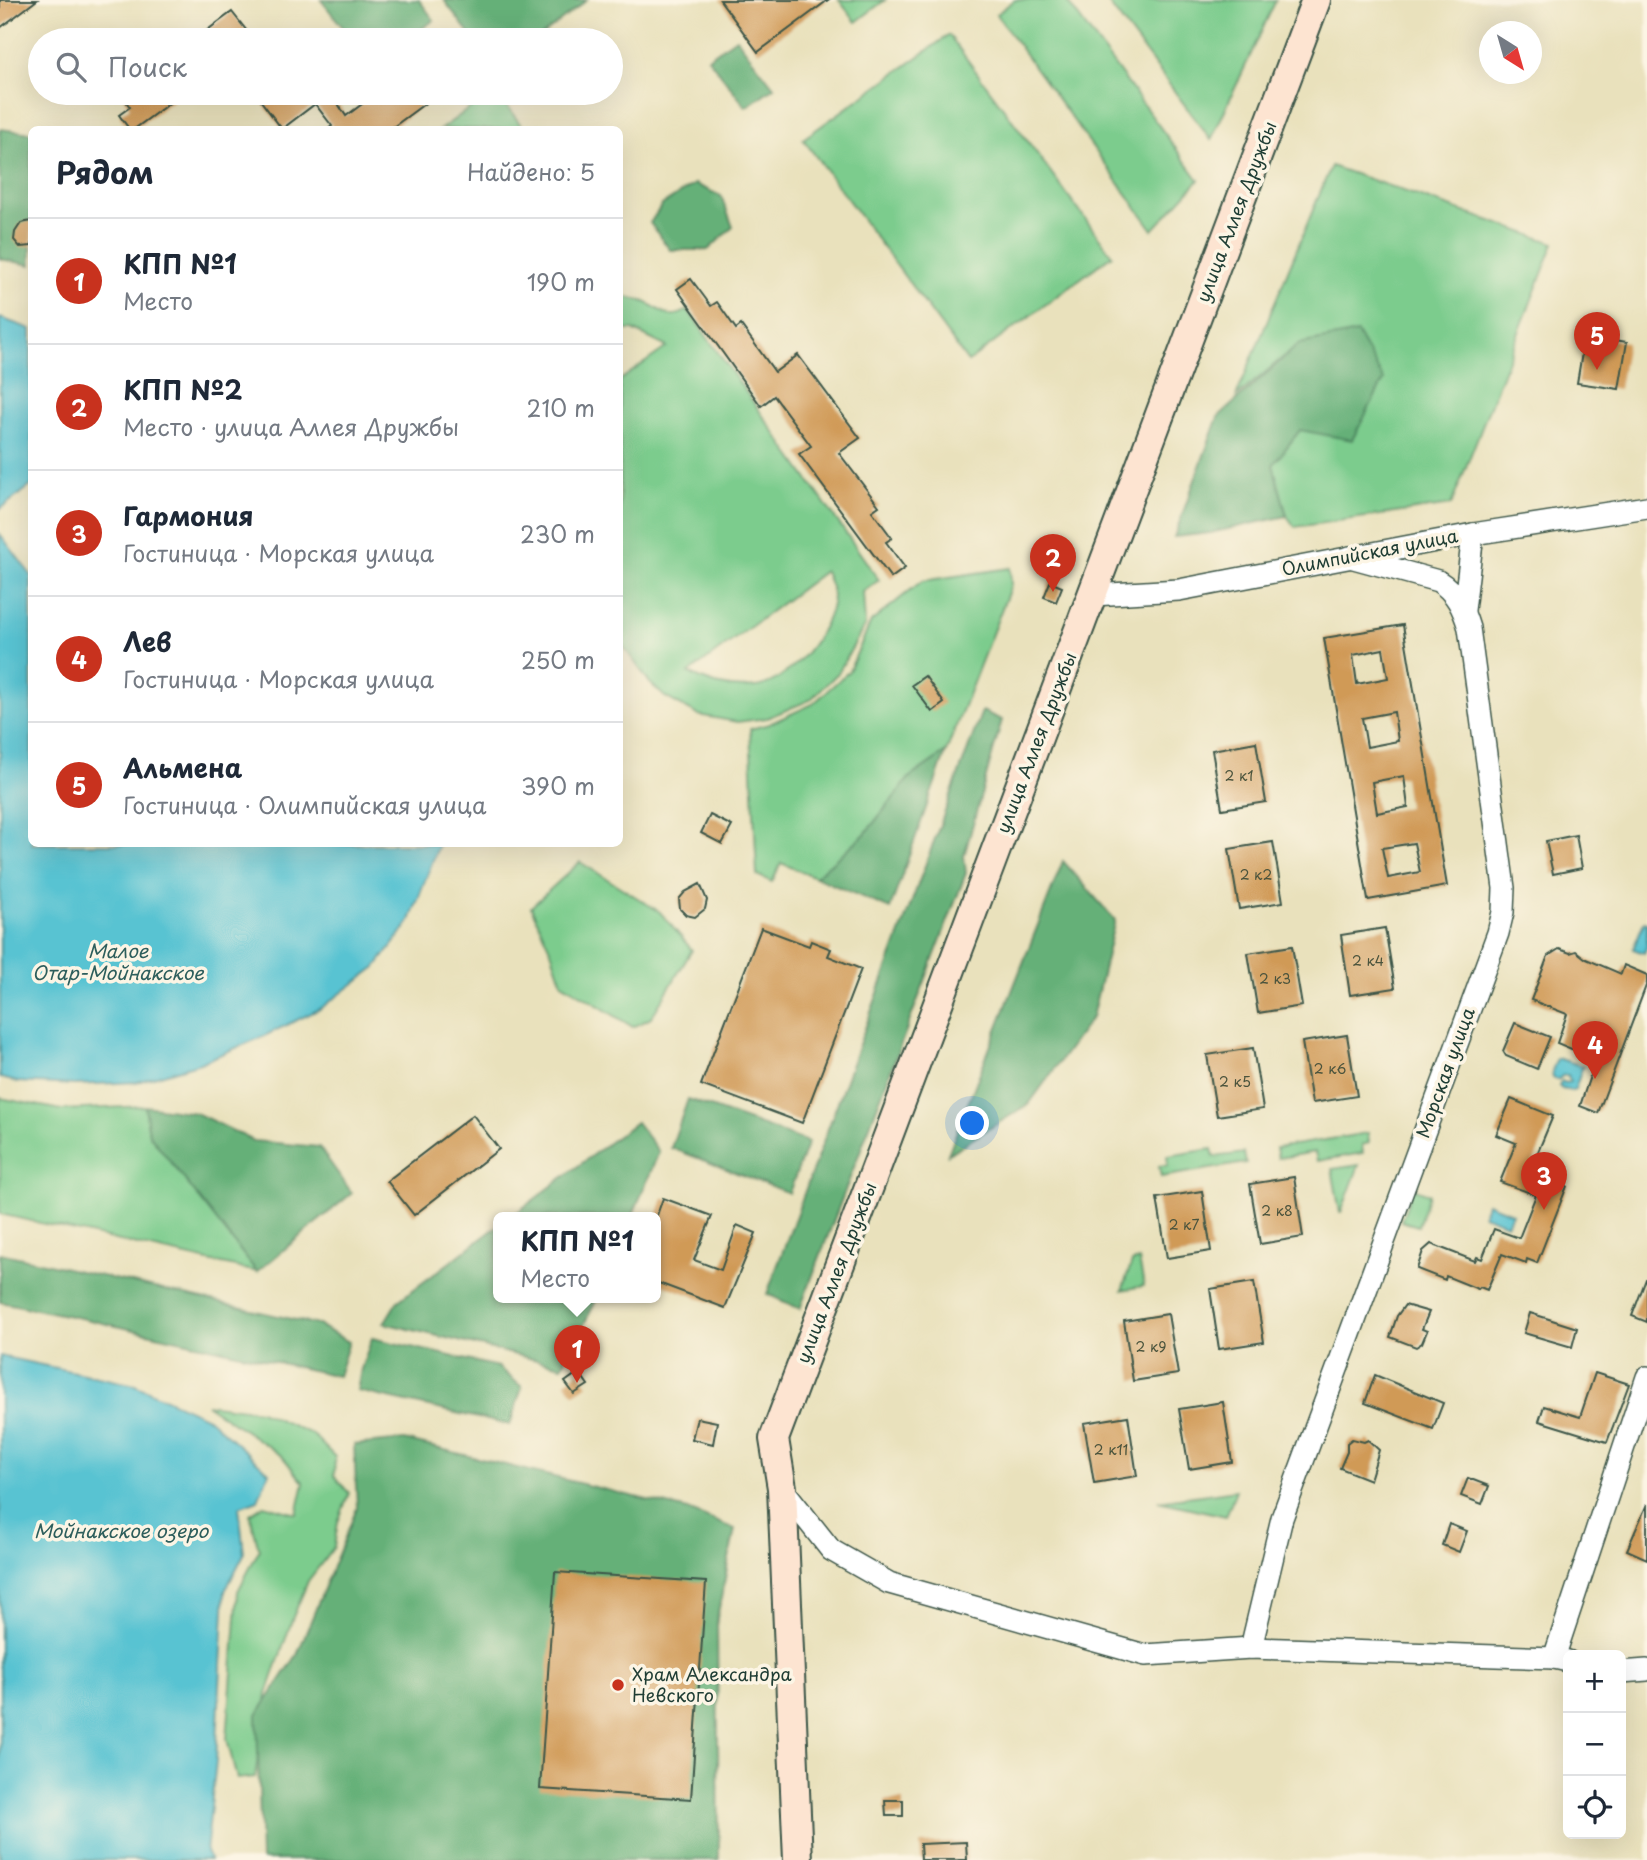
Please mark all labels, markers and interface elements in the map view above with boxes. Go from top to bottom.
north arrow [1479,21,1542,84]
search box [28,28,623,105]
text: Поиск [108,47,187,86]
icon: search [52,48,90,86]
street label: улица Аллея Дружбы [1189,117,1283,306]
text: Рядом [56,149,154,194]
text: Найдено: 5 [467,154,595,189]
text: КПП №1 [123,244,237,283]
text: 1 [74,264,85,299]
text: 190 m [527,264,595,299]
text: Место [123,283,193,318]
pin: 5 [1574,312,1620,370]
text: КПП №2 [123,370,243,409]
text: 2 [71,390,87,425]
text: 210 m [527,390,595,425]
text: Место · улица Аллея Дружбы [123,409,459,444]
text: Гармония [123,496,253,535]
text: 3 [71,516,87,551]
text: 230 m [520,516,595,551]
street label: Олимпийская улица [1279,521,1461,582]
pin: 2 [1030,534,1076,592]
text: Гостиница · Морская улица [123,535,434,570]
text: Лев [123,622,172,661]
text: 4 [71,642,87,677]
text: 250 m [521,642,595,677]
street label: улица Аллея Дружбы [989,648,1083,837]
text: Гостиница · Морская улица [123,661,434,696]
text: Альмена [123,748,242,787]
house number: 2 к1 [1224,765,1254,786]
text: 5 [72,768,86,803]
text: 390 m [521,768,595,803]
text: Гостиница · Олимпийская улица [123,787,487,822]
house number: 2 к2 [1240,864,1272,885]
water label: Малое Отар-Мойнакское [32,936,204,986]
house number: 2 к4 [1352,950,1384,971]
house number: 2 к3 [1259,968,1291,989]
street label: Морская улица [1408,1003,1481,1142]
pin: 4 [1572,1021,1618,1079]
house number: 2 к6 [1314,1058,1346,1079]
house number: 2 к5 [1219,1071,1251,1092]
your location [955,1106,989,1140]
pin: 3 [1521,1152,1567,1210]
street label: улица Аллея Дружбы [789,1178,883,1367]
house number: 2 к8 [1261,1200,1293,1221]
popup [493,1212,661,1303]
house number: 2 к7 [1169,1214,1199,1235]
text: КПП №1 [520,1221,634,1260]
text: Место [520,1260,590,1295]
pin: 1 [554,1325,600,1383]
house number: 2 к9 [1136,1336,1166,1357]
house number: 2 к11 [1094,1439,1128,1460]
water label: Мойнакское озеро [34,1516,209,1544]
map controls [1563,1650,1626,1839]
button: + [1563,1650,1626,1713]
place label: Храм Александра Невского [632,1660,793,1708]
marker: Храм Александра Невского [610,1677,626,1693]
button: − [1563,1713,1626,1776]
button: locate [1563,1776,1626,1839]

